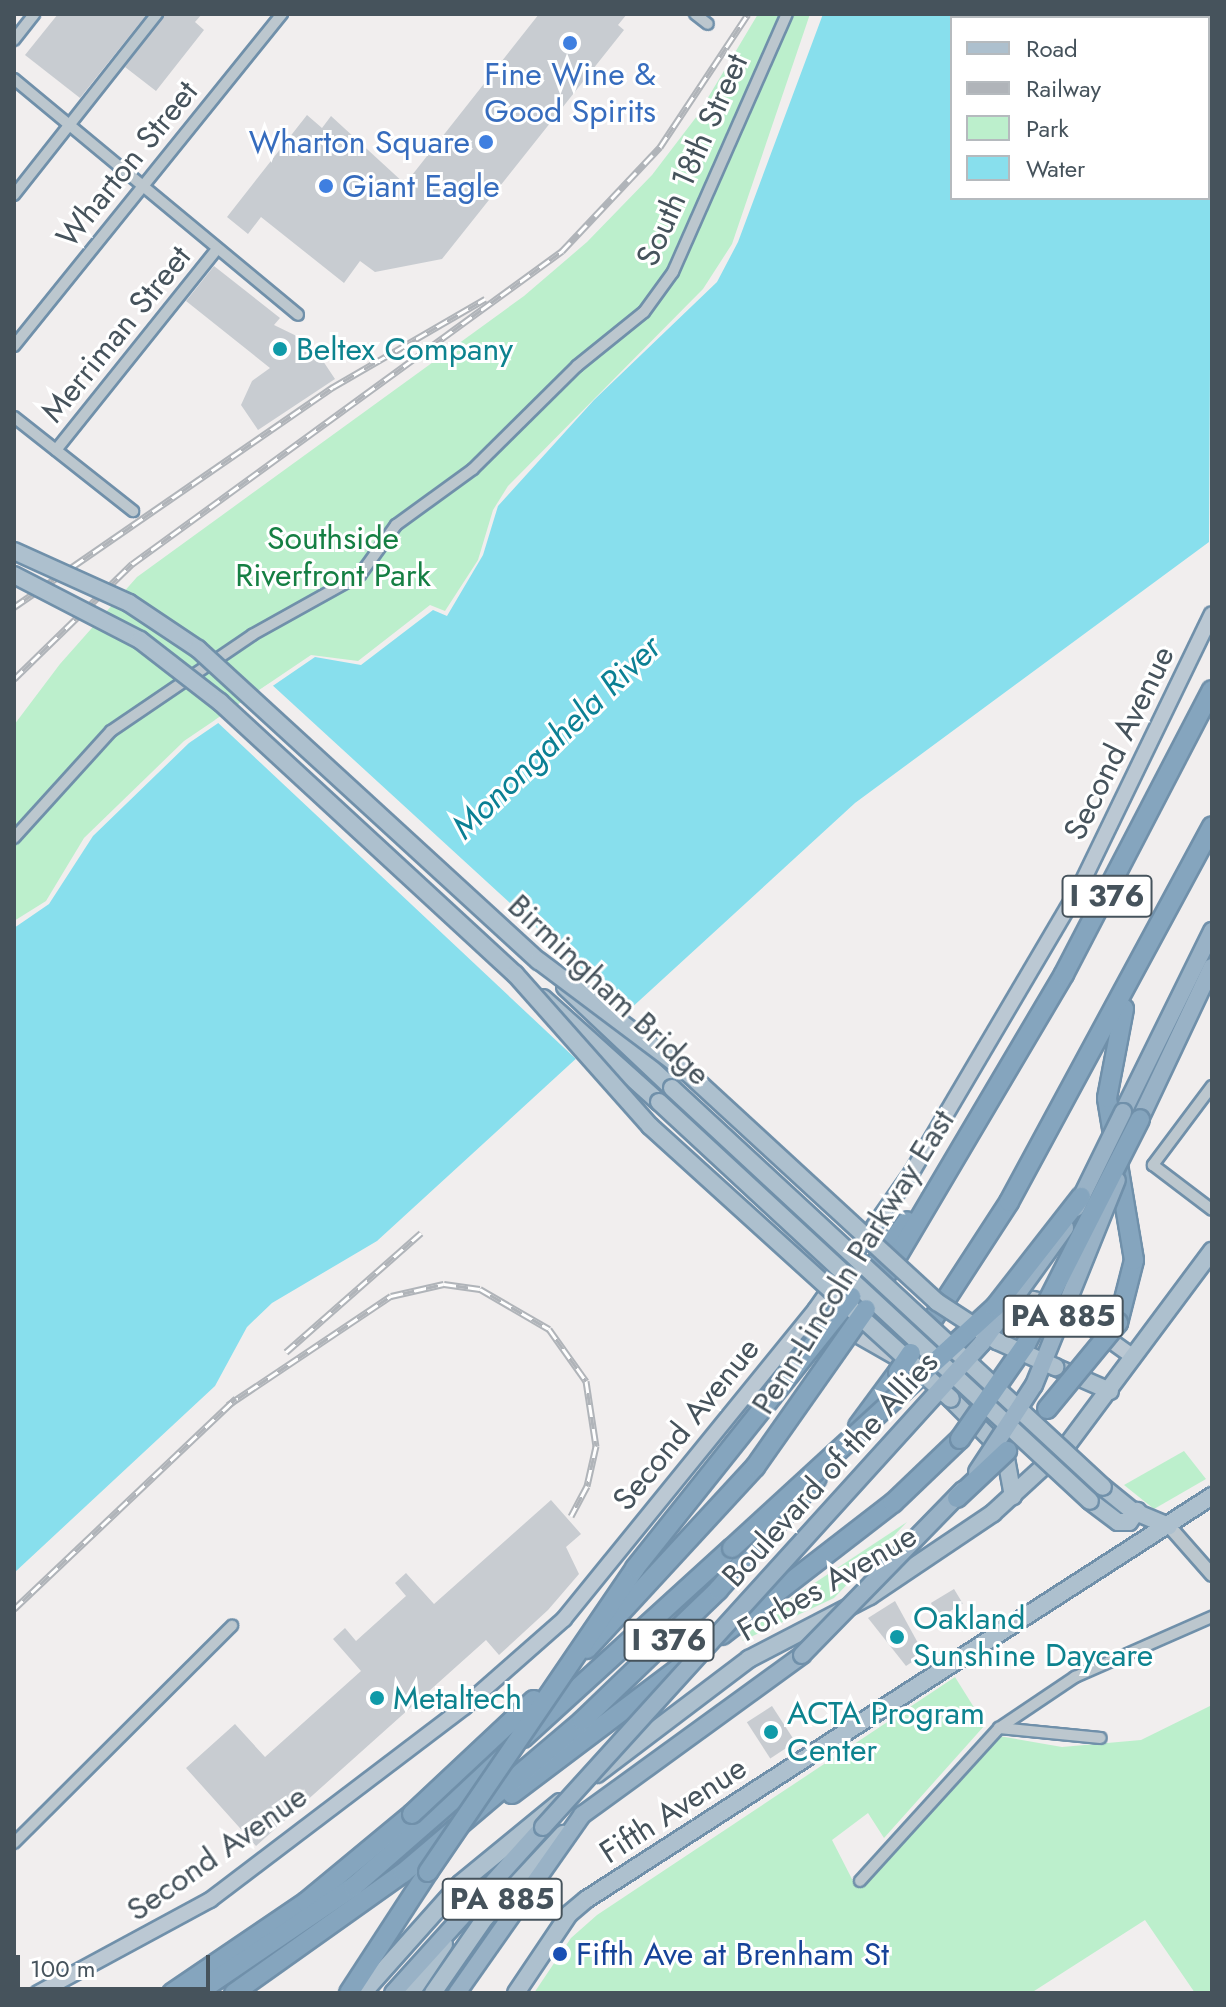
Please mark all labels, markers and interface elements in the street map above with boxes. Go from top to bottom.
legend [950,16,1210,200]
text: Road [1026,31,1078,66]
marker: Fine Wine & Good Spirits [561,34,579,52]
street label: South 18th Street [628,48,756,272]
place label: Fine Wine & Good Spirits [484,56,656,131]
text: Railway [1026,71,1101,106]
street label: Wharton Street [48,73,206,255]
text: Park [1026,111,1069,146]
place label: Wharton Square [249,123,470,161]
marker: Wharton Square [477,133,495,151]
text: Water [1026,151,1085,186]
place label: Giant Eagle [342,167,500,205]
marker: Giant Eagle [317,177,335,195]
street label: Merriman Street [33,238,199,430]
place label: Beltex Company [296,330,513,368]
marker: Beltex Company [271,340,289,358]
park label: Southside Riverfront Park [235,520,431,595]
water label: Monongahela River [443,627,669,847]
street label: Second Avenue [1055,640,1183,846]
road number: I 376 [1061,870,1153,922]
street label: Birmingham Bridge [500,887,718,1093]
street label: Penn-Lincoln Parkway East [744,1103,962,1421]
road number: PA 885 [1001,1290,1125,1342]
street label: Second Avenue [605,1330,767,1518]
street label: Boulevard of the Allies [714,1343,946,1595]
street label: Forbes Avenue [731,1516,923,1650]
place label: Oakland Sunshine Daycare [913,1600,1153,1675]
road number: I 376 [623,1614,715,1666]
marker: Oakland Sunshine Daycare [888,1628,906,1646]
place label: Metaltech [393,1679,522,1717]
marker: Metaltech [368,1689,386,1707]
place label: ACTA Program Center [787,1695,985,1770]
marker: ACTA Program Center [762,1723,780,1741]
street label: Fifth Avenue [592,1748,754,1872]
street label: Second Avenue [120,1777,314,1929]
road number: PA 885 [440,1873,564,1925]
place label: Fifth Ave at Brenham St [576,1935,889,1973]
scale bar [20,1939,214,1989]
marker: Fifth Ave at Brenham St [551,1945,569,1963]
text: 100 m [30,1951,96,1986]

